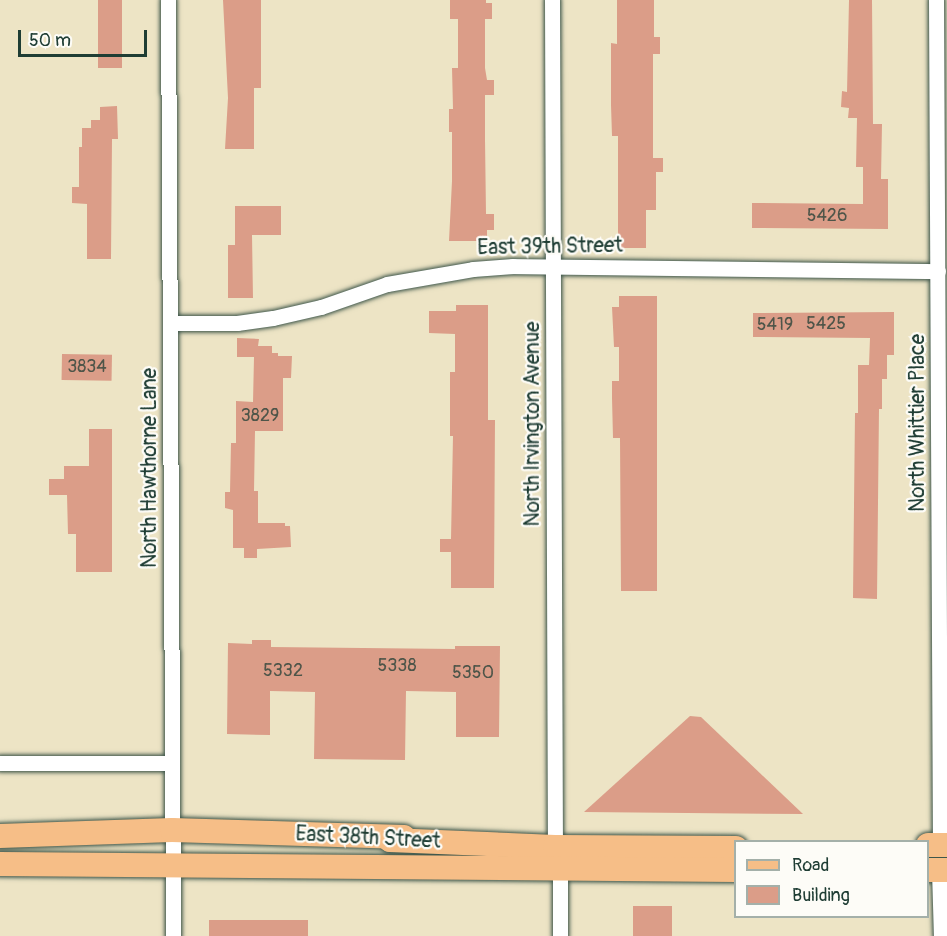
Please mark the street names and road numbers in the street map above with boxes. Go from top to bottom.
street label: East 39th Street [477,233,623,261]
street label: North Irvington Avenue [520,321,546,527]
street label: North Whittier Place [905,334,931,512]
street label: North Hawthorne Lane [137,368,163,568]
street label: East 38th Street [295,822,441,854]

